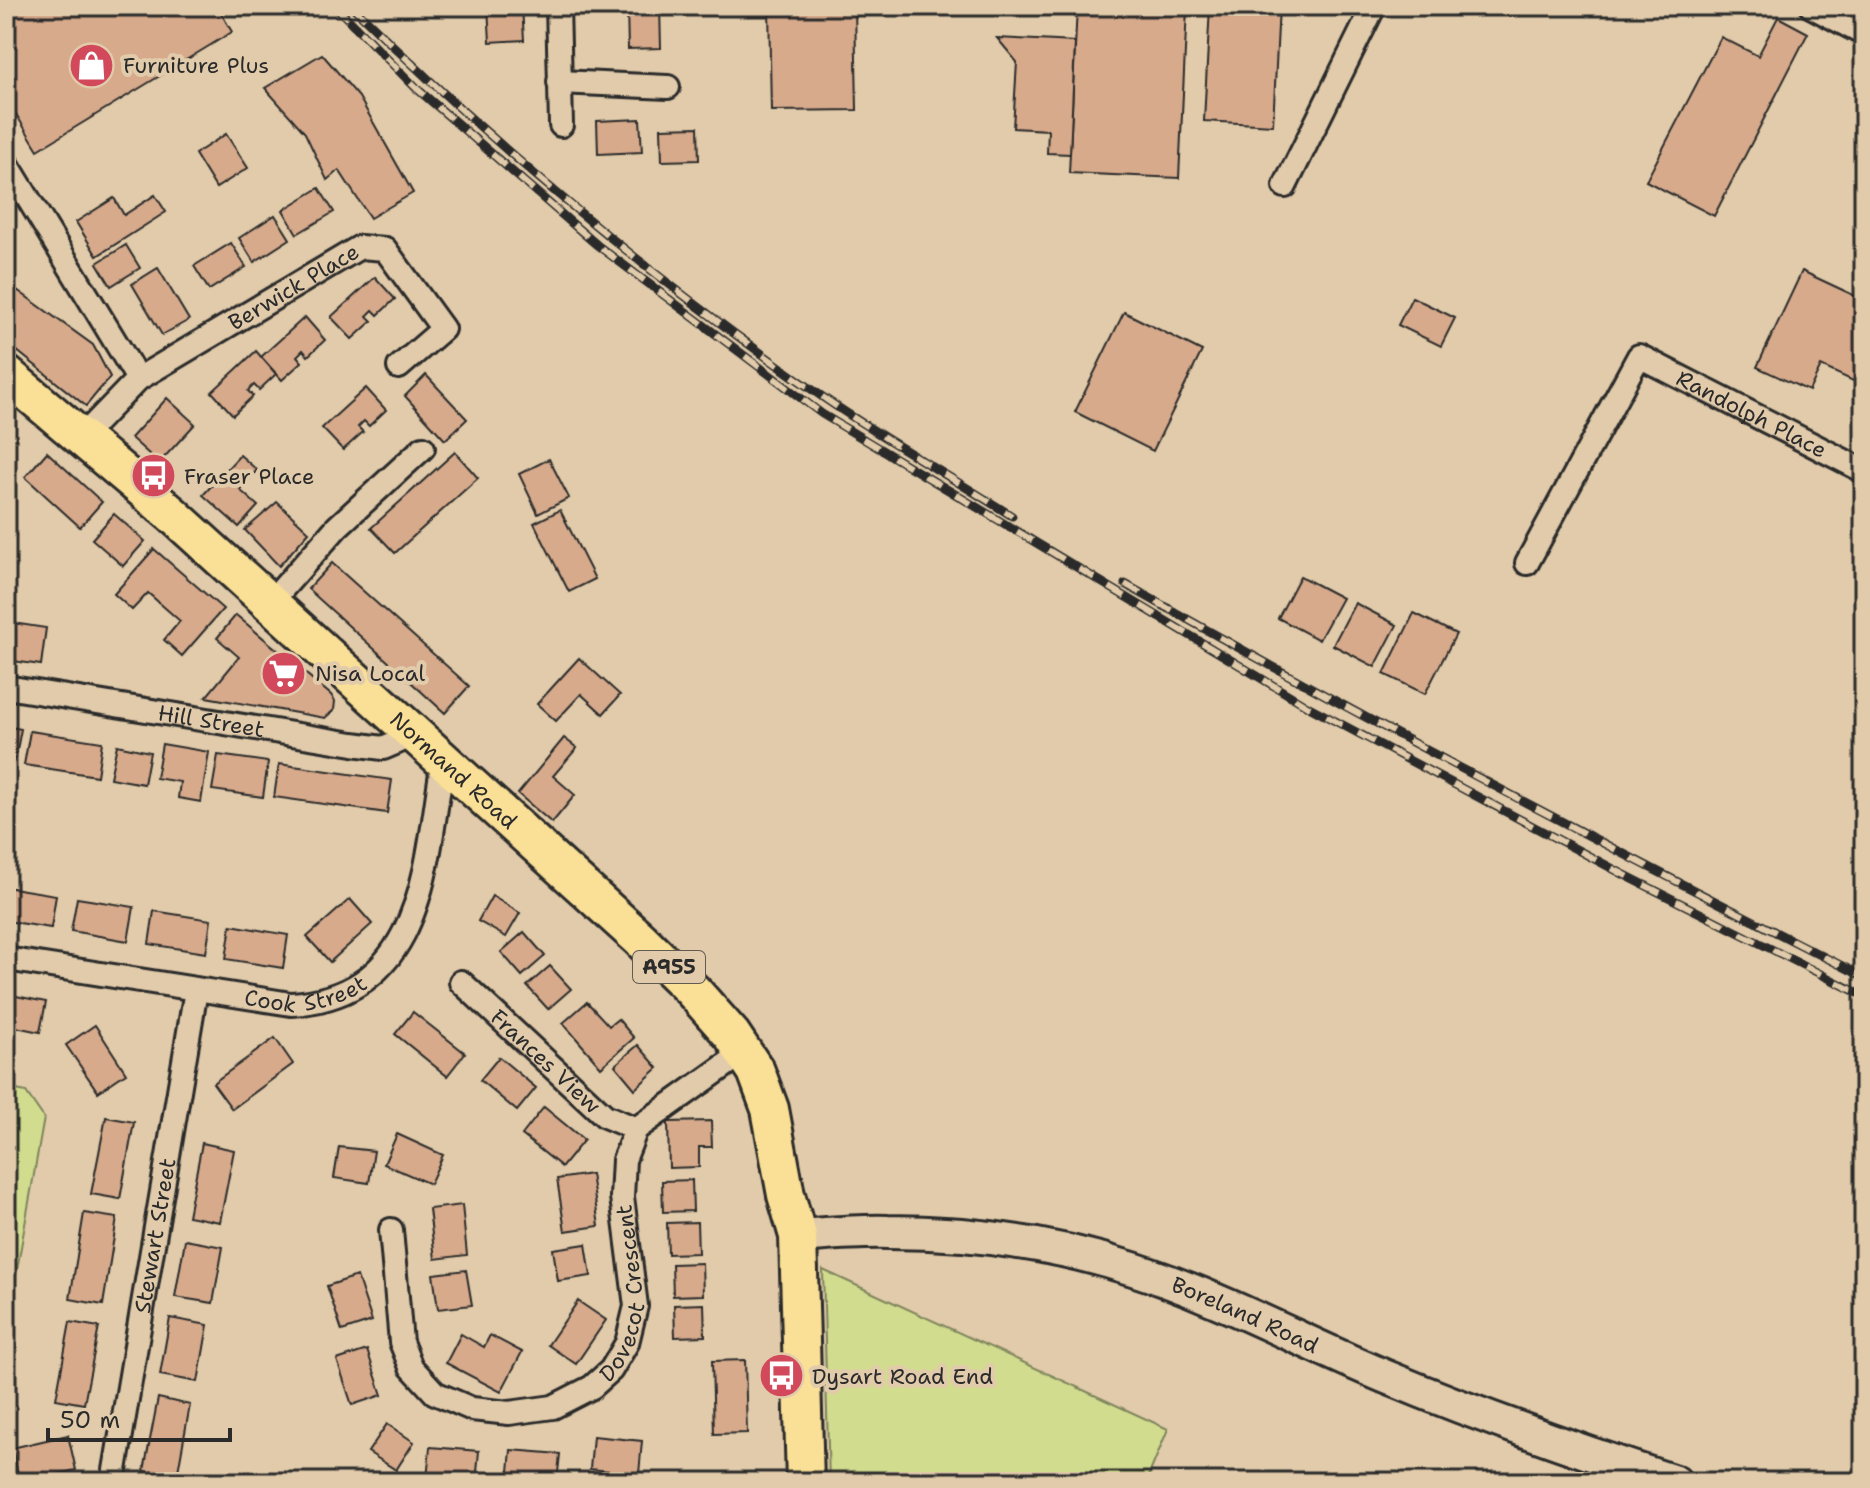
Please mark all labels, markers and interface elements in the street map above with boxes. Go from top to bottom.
shop icon: Furniture Plus [68,41,116,89]
place label: Furniture Plus [123,51,269,80]
street label: Berwick Place [223,237,364,337]
street label: Randolph Place [1671,364,1832,465]
bus stop icon: Fraser Place [129,452,177,500]
place label: Fraser Place [184,462,315,491]
supermarket icon: Nisa Local [260,649,308,697]
place label: Nisa Local [315,659,425,688]
street label: Hill Street [156,698,266,744]
street label: Normand Road [384,705,523,836]
road number: A955 [633,951,705,983]
street label: Cook Street [243,969,372,1020]
street label: Frances View [484,1003,607,1120]
street label: Stewart Street [128,1156,182,1315]
street label: Dovecot Crescent [593,1203,651,1389]
street label: Boreland Road [1167,1270,1323,1360]
bus stop icon: Dysart Road End [757,1352,805,1400]
place label: Dysart Road End [812,1362,993,1391]
scale bar [48,1392,230,1442]
text: 50 m [60,1404,120,1436]

